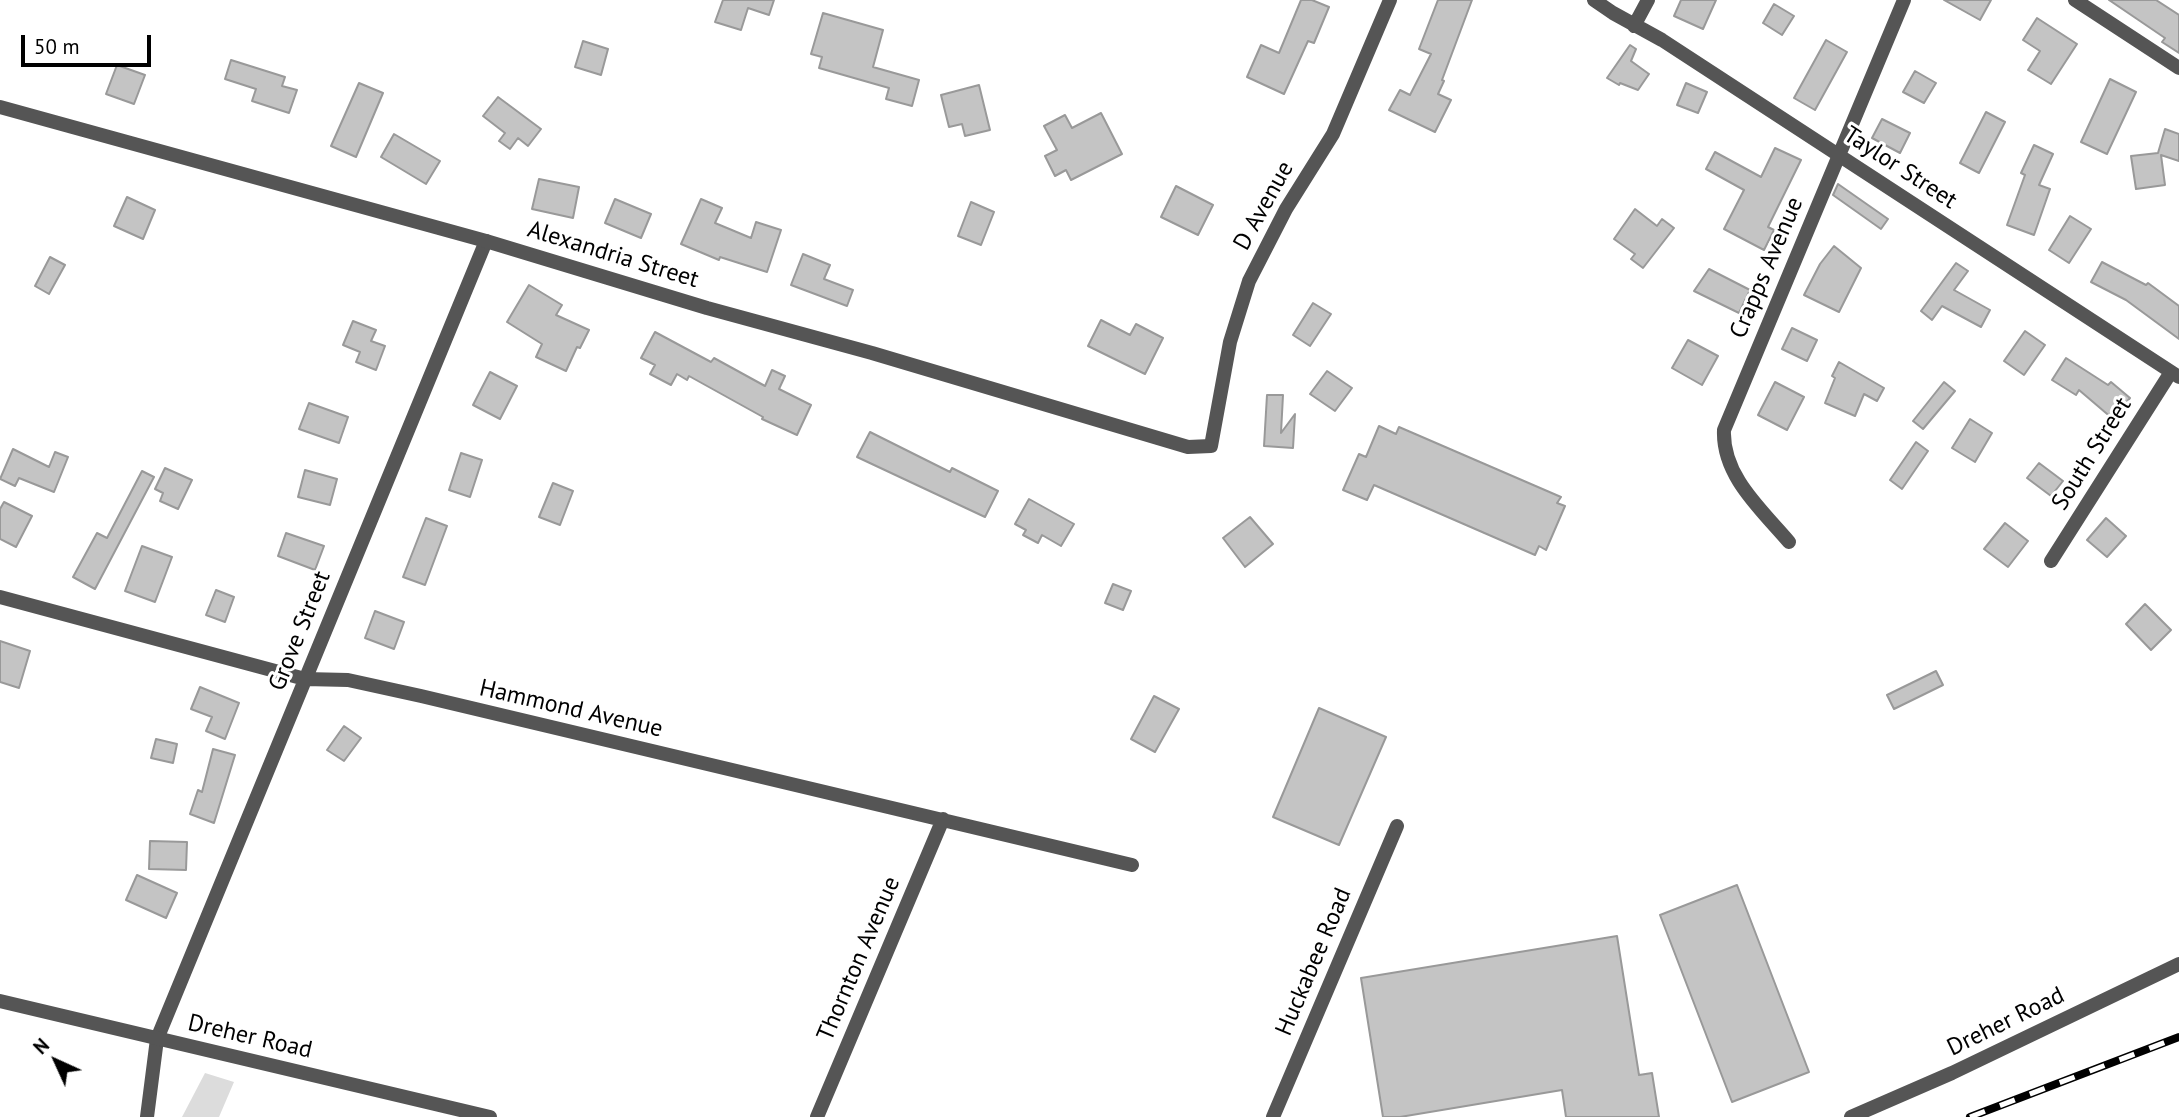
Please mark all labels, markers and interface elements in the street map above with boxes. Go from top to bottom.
scale bar [24,21,154,65]
text: 50 m [34,33,80,60]
street label: Taylor Street [1838,121,1962,215]
street label: D Avenue [1228,157,1300,255]
street label: Crapps Avenue [1724,193,1810,343]
street label: Alexandria Street [524,215,702,295]
street label: South Street [2046,392,2138,516]
street label: Grove Street [263,567,337,695]
street label: Hammond Avenue [477,674,665,744]
street label: Thornton Avenue [811,872,907,1046]
street label: Huckabee Road [1270,884,1358,1040]
street label: Dreher Road [1943,981,2069,1063]
street label: Dreher Road [185,1009,315,1065]
north arrow [21,1026,91,1096]
text: N [28,1033,54,1059]

